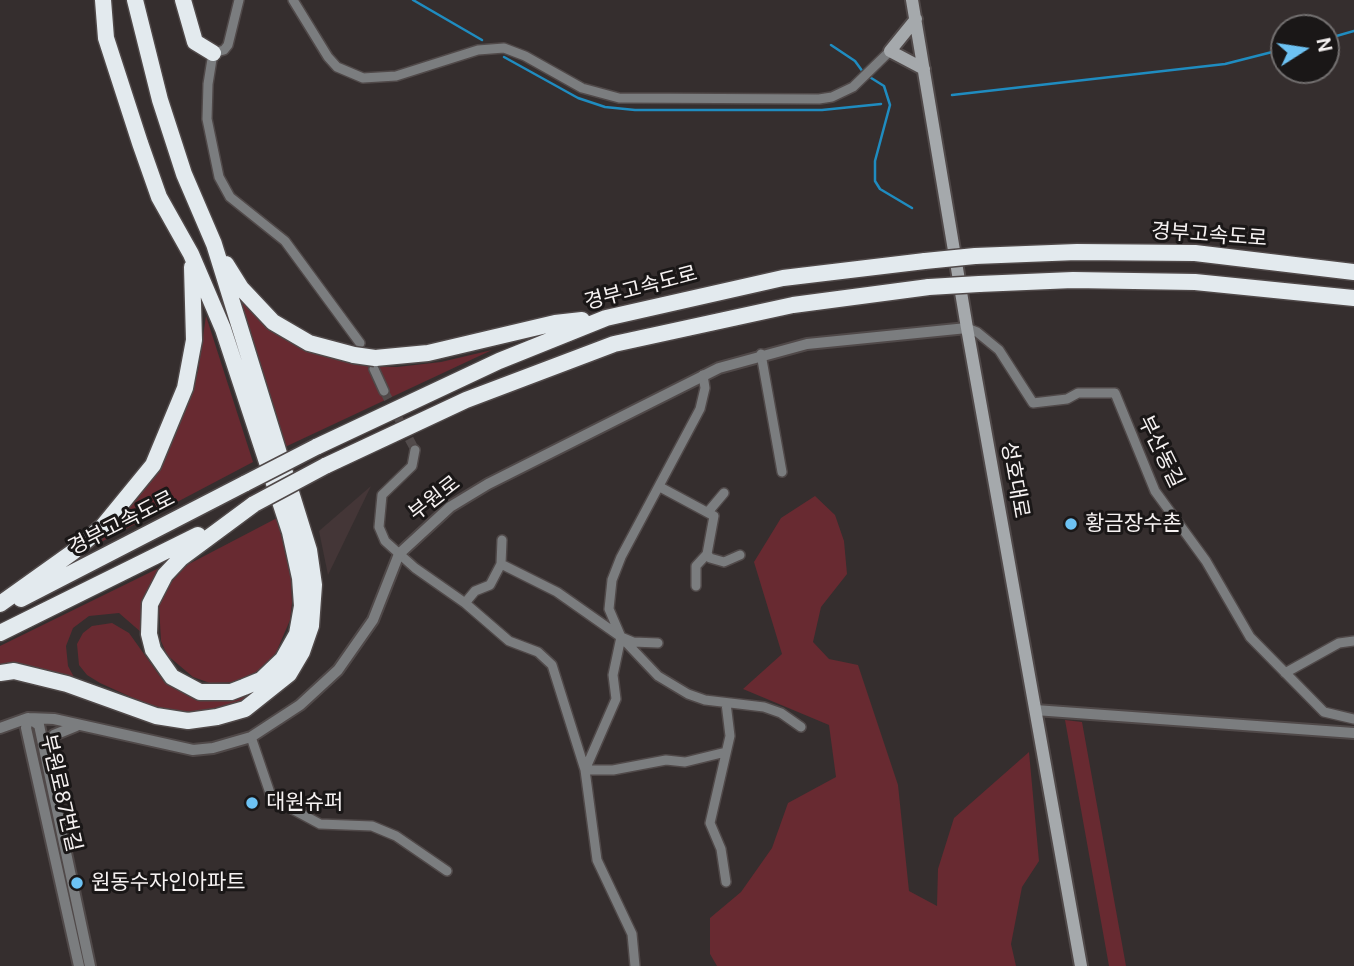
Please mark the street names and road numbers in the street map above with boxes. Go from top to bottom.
street label: 경부고속도로 [1150,219,1268,253]
street label: 경부고속도로 [582,262,700,316]
street label: 부산동길 [1132,412,1188,492]
street label: 성호대로 [995,440,1033,520]
street label: 부원로 [404,471,466,527]
street label: 경부고속도로 [65,486,179,562]
street label: 부원로87번길 [34,732,86,854]

